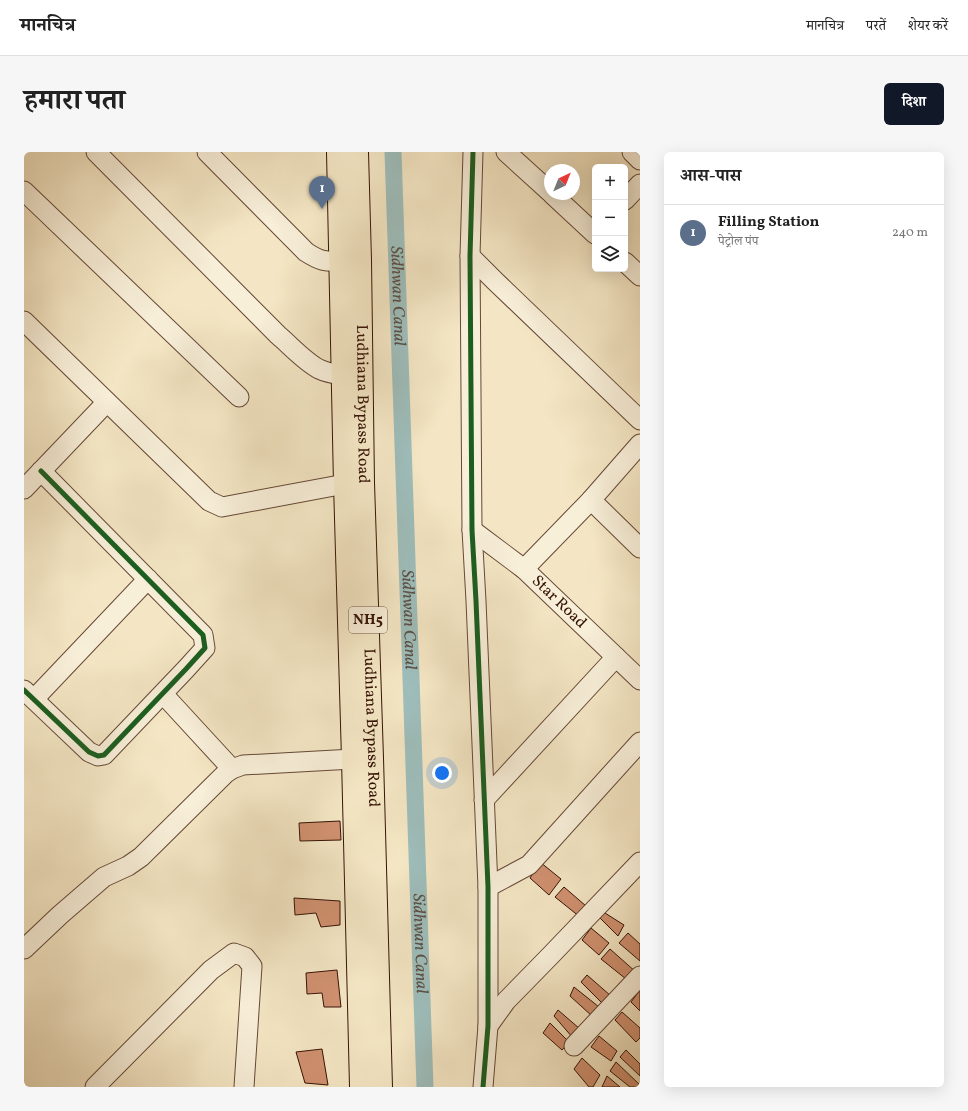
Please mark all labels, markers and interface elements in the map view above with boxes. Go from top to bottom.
text: मानचित्र [20,13,75,39]
text: मानचित्र [806,17,844,36]
text: परतें [866,17,886,36]
text: शेयर करें [908,17,948,36]
text: हमारा पता [24,82,125,121]
button: दिशा [884,83,944,125]
north arrow [544,164,580,200]
map controls [592,164,628,272]
button: + [592,164,628,200]
text: आस-पास [680,165,741,188]
pin: 1 [309,176,335,209]
button: − [592,200,628,236]
text: Filling Station [718,212,819,233]
text: 1 [690,224,696,242]
text: 240 m [892,224,928,242]
text: पेट्रोल पंप [718,233,758,251]
button: layers [592,236,628,272]
water label: Sidhwan Canal [385,246,411,346]
street label: Ludhiana Bypass Road [350,324,374,484]
water label: Sidhwan Canal [396,569,422,670]
street label: Star Road [526,571,591,634]
road number: NH5 [349,607,387,633]
street label: Ludhiana Bypass Road [357,648,384,808]
your location [432,763,452,783]
water label: Sidhwan Canal [407,893,433,994]

